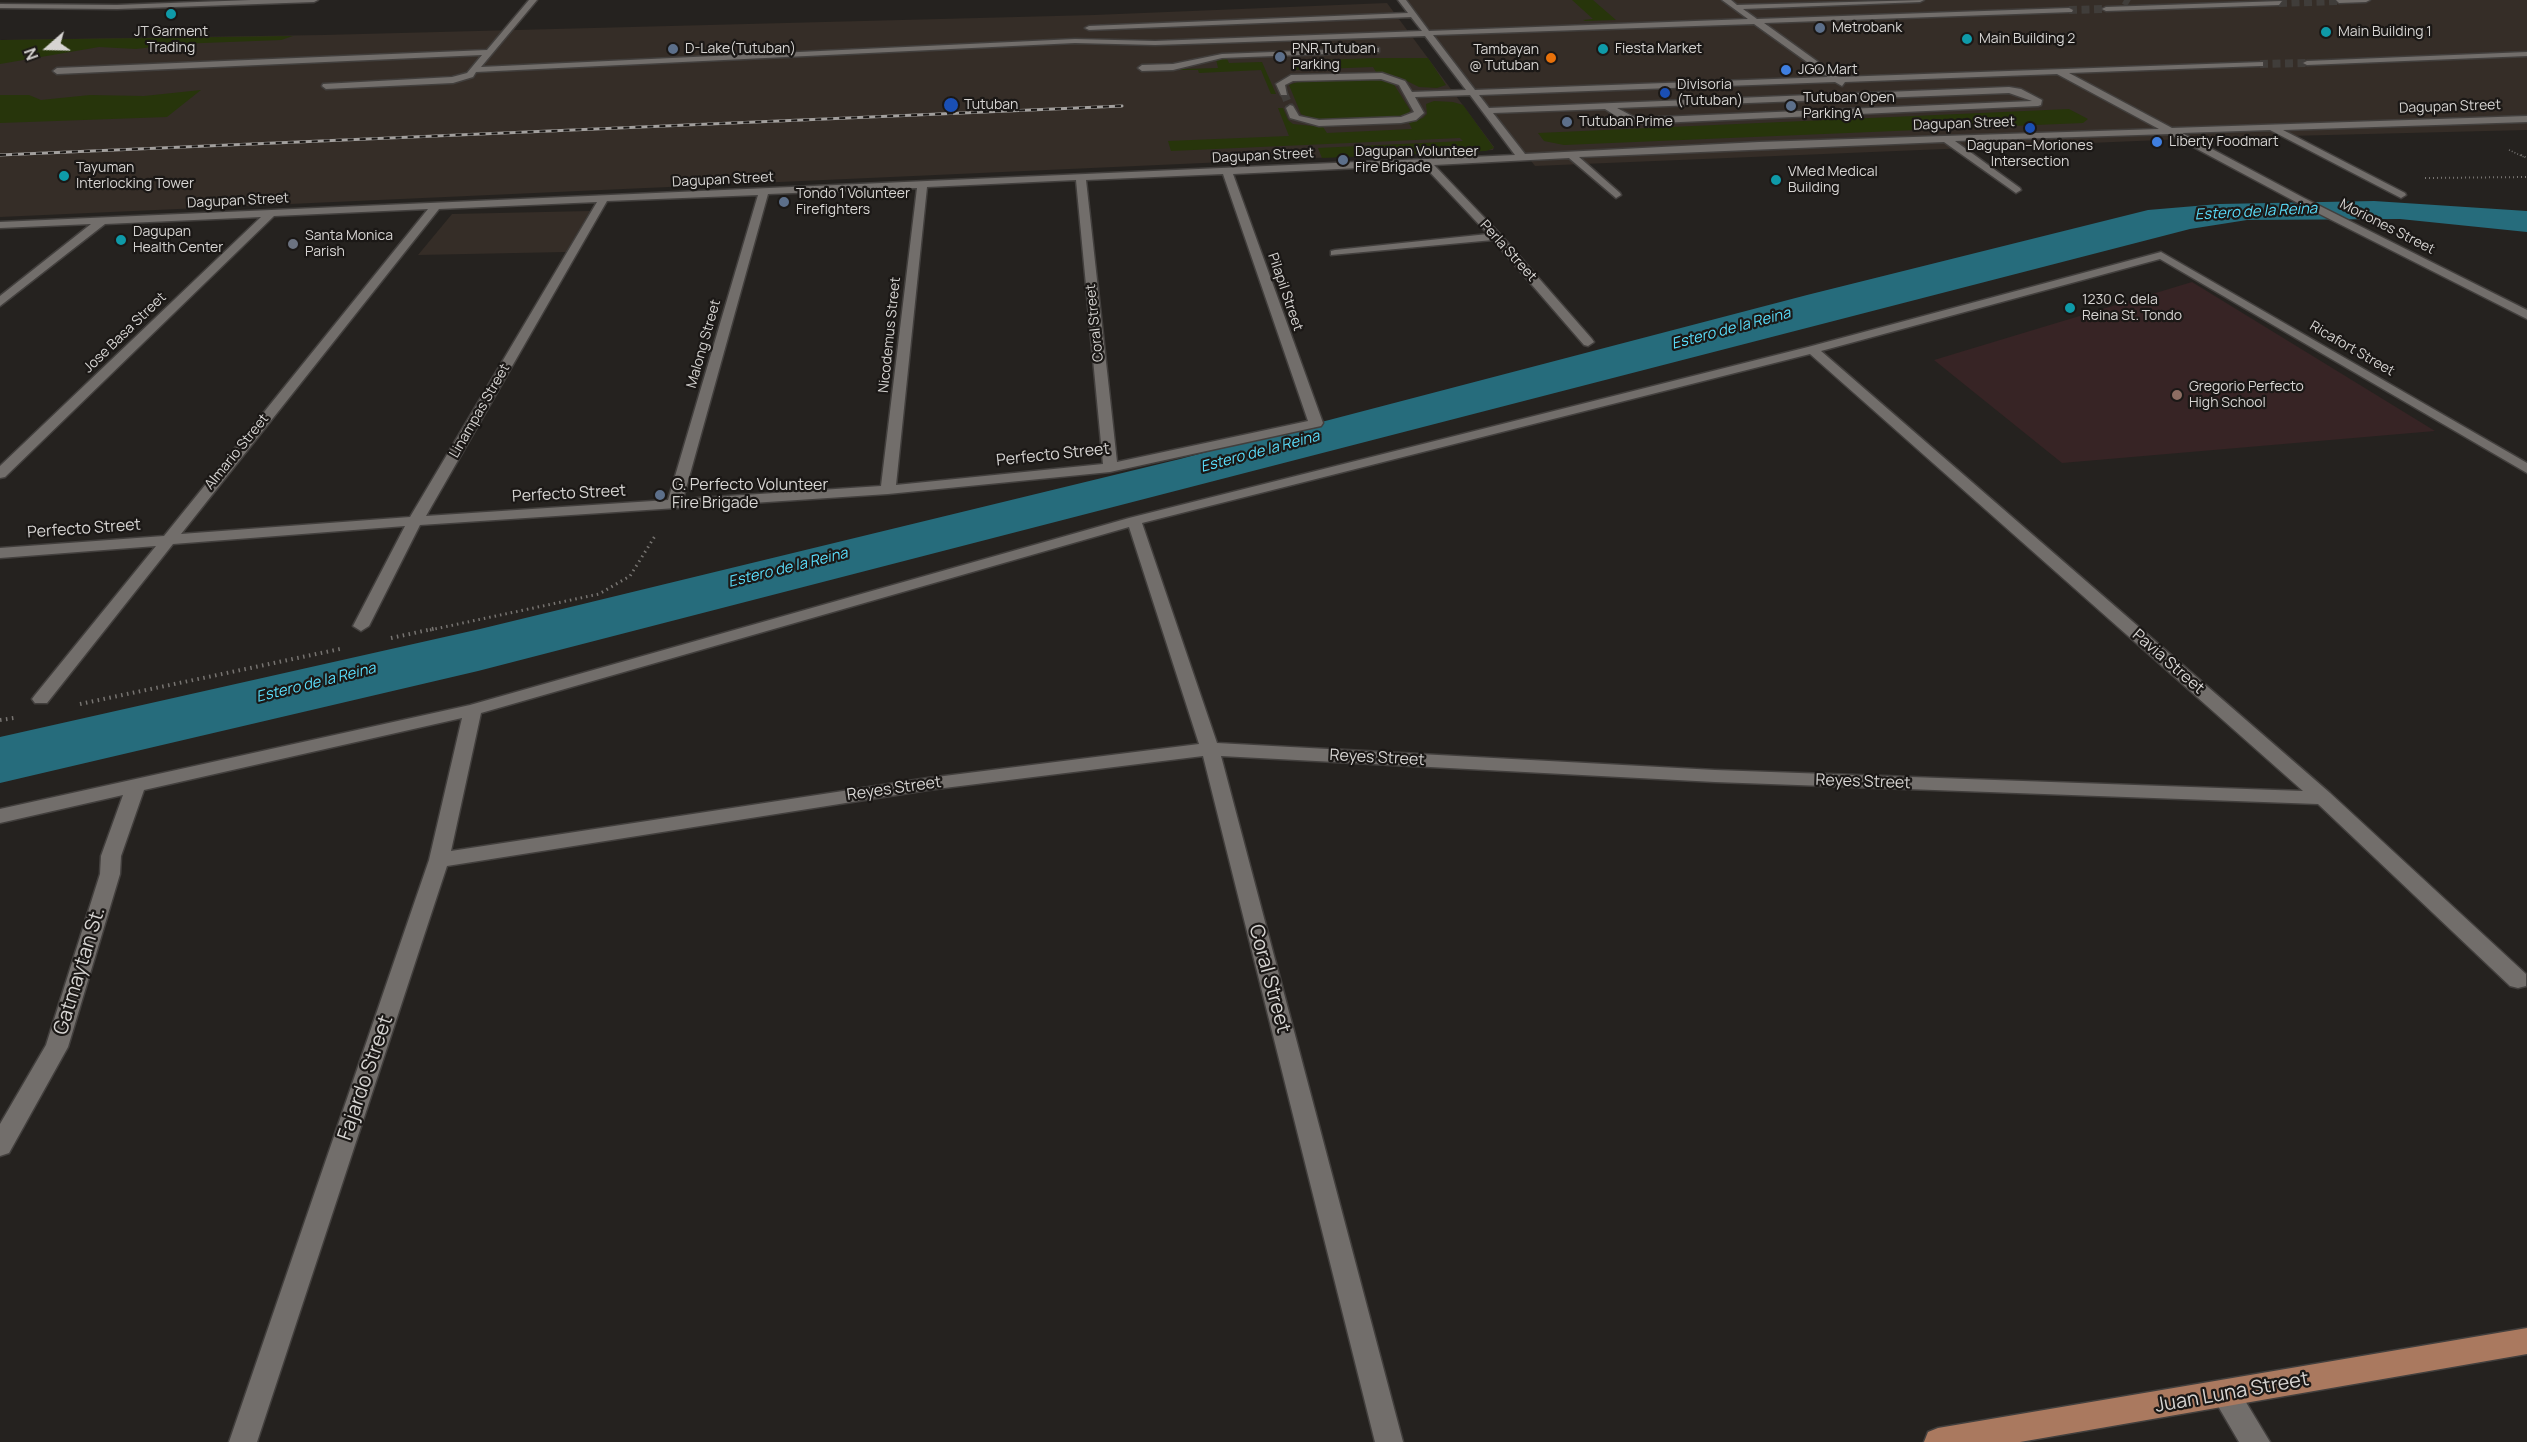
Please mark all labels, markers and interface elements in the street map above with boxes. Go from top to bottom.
marker: JT Garment Trading [164,7,178,21]
north arrow [18,18,78,78]
place label: Metrobank [1832,20,1902,36]
marker: Metrobank [1813,21,1827,35]
place label: JT Garment Trading [134,24,208,56]
place label: Main Building 1 [2338,24,2432,40]
marker: Main Building 1 [2319,25,2333,39]
place label: Main Building 2 [1979,31,2075,47]
marker: Main Building 2 [1960,32,1974,46]
place label: D-Lake(Tutuban) [685,41,796,57]
place label: PNR Tutuban Parking [1292,41,1376,74]
place label: Fiesta Market [1615,41,1702,57]
marker: D-Lake(Tutuban) [666,42,680,56]
place label: Tambayan @ Tutuban [1469,42,1539,74]
marker: Fiesta Market [1596,42,1610,56]
text: N [19,45,43,63]
marker: PNR Tutuban Parking [1273,50,1287,64]
marker: Tambayan @ Tutuban [1544,51,1558,65]
place label: JGO Mart [1798,62,1857,78]
marker: JGO Mart [1779,63,1793,77]
place label: Divisoria (Tutuban) [1677,77,1743,110]
marker: Divisoria (Tutuban) [1658,86,1672,100]
place label: Tutuban Open Parking A [1803,90,1895,122]
marker: Tutuban [942,96,960,114]
place label: Tutuban [964,97,1018,113]
street label: Dagupan Street [2399,97,2501,117]
marker: Tutuban Open Parking A [1784,99,1798,113]
place label: Tutuban Prime [1579,114,1673,130]
street label: Dagupan Street [1913,114,2015,134]
marker: Tutuban Prime [1560,115,1574,129]
marker: Dagupan–Moriones Intersection [2023,121,2037,135]
place label: Liberty Foodmart [2169,134,2279,150]
marker: Liberty Foodmart [2150,135,2164,149]
place label: Dagupan–Moriones Intersection [1967,138,2093,170]
place label: Dagupan Volunteer Fire Brigade [1355,144,1478,176]
street label: Dagupan Street [1212,145,1314,167]
marker: Dagupan Volunteer Fire Brigade [1336,153,1350,167]
place label: Tayuman Interlocking Tower [76,160,194,192]
place label: VMed Medical Building [1788,164,1878,196]
marker: Tayuman Interlocking Tower [57,169,71,183]
street label: Dagupan Street [672,169,774,191]
marker: VMed Medical Building [1769,173,1783,187]
place label: Tondo 1 Volunteer Firefighters [796,186,910,219]
street label: Dagupan Street [187,190,289,212]
marker: Tondo 1 Volunteer Firefighters [777,195,791,209]
street label: Moriones Street [2337,196,2437,258]
water label: Estero de la Reina [2194,200,2318,224]
street label: Perla Street [1476,217,1540,285]
place label: Dagupan Health Center [133,224,223,256]
place label: Santa Monica Parish [305,228,393,260]
marker: Dagupan Health Center [114,233,128,247]
marker: Santa Monica Parish [286,237,300,251]
street label: Pilapil Street [1264,251,1306,333]
street label: Nicodemus Street [876,276,904,394]
street label: Coral Street [1083,283,1107,363]
street label: Jose Basa Street [80,289,170,377]
place label: 1230 C. dela Reina St. Tondo [2082,292,2182,324]
street label: Malong Street [683,298,725,390]
marker: 1230 C. dela Reina St. Tondo [2063,301,2077,315]
water label: Estero de la Reina [1670,304,1792,354]
street label: Ricafort Street [2307,318,2397,380]
street label: Linampas Street [446,361,514,461]
place label: Gregorio Perfecto High School [2189,379,2304,412]
marker: Gregorio Perfecto High School [2170,388,2184,402]
street label: Almario Street [201,411,273,493]
water label: Estero de la Reina [1199,427,1321,477]
street label: Perfecto Street [995,439,1111,471]
place label: G. Perfecto Volunteer Fire Brigade [672,476,828,514]
street label: Perfecto Street [512,481,626,507]
marker: G. Perfecto Volunteer Fire Brigade [653,488,667,502]
street label: Perfecto Street [26,515,142,543]
water label: Estero de la Reina [726,544,850,592]
street label: Pavia Street [2128,626,2208,698]
water label: Estero de la Reina [254,659,378,707]
street label: Reyes Street [1329,746,1425,770]
street label: Reyes Street [1815,771,1911,793]
street label: Reyes Street [845,773,943,805]
street label: Gatmaytan St. [49,904,111,1038]
street label: Coral Street [1243,922,1295,1036]
street label: Fajardo Street [333,1012,399,1144]
street label: Juan Luna Street [2153,1368,2311,1418]

